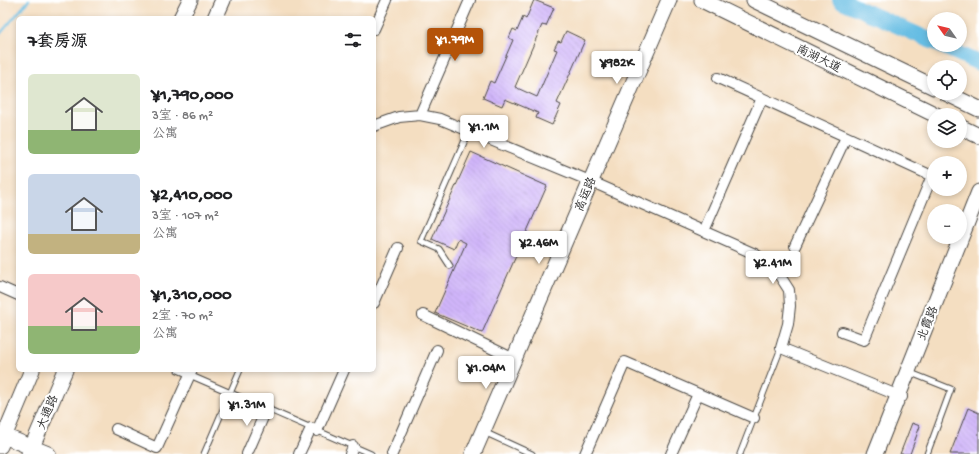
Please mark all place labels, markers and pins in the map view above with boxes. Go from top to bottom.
pin: ¥1.79M [422,28,488,62]
pin: ¥982K [589,51,645,85]
pin: ¥1.1M [456,115,512,149]
pin: ¥2.46M [506,231,572,265]
pin: ¥2.41M [740,251,806,285]
pin: ¥1.04M [453,356,519,390]
pin: ¥1.31M [214,393,280,427]

